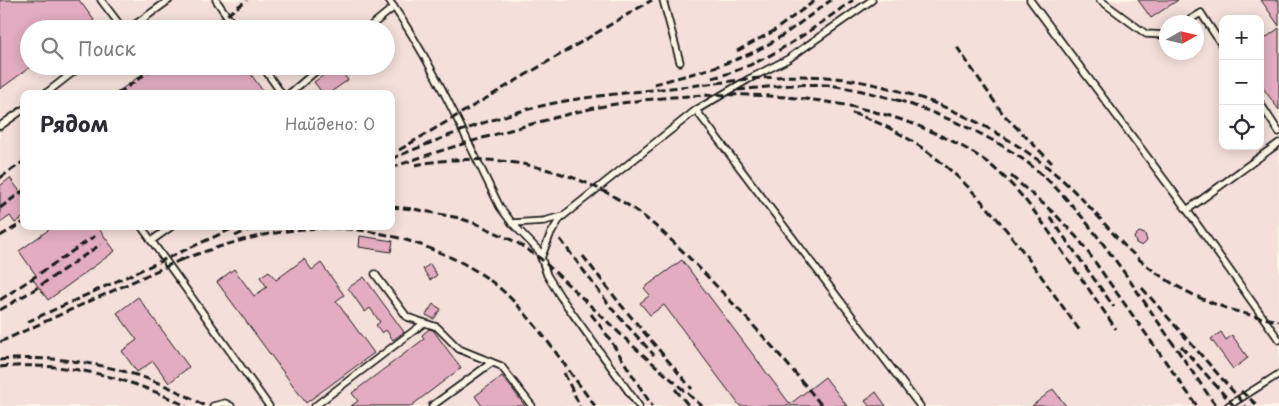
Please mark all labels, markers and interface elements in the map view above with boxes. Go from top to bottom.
north arrow [1159,15,1204,60]
map controls [1219,15,1264,150]
button: + [1219,15,1264,60]
search box [20,20,395,75]
icon: search [38,34,66,62]
text: Поиск [78,34,136,62]
button: − [1219,60,1264,105]
button: locate [1219,105,1264,150]
text: Рядом [40,107,108,139]
text: Найдено: 0 [285,111,375,135]

